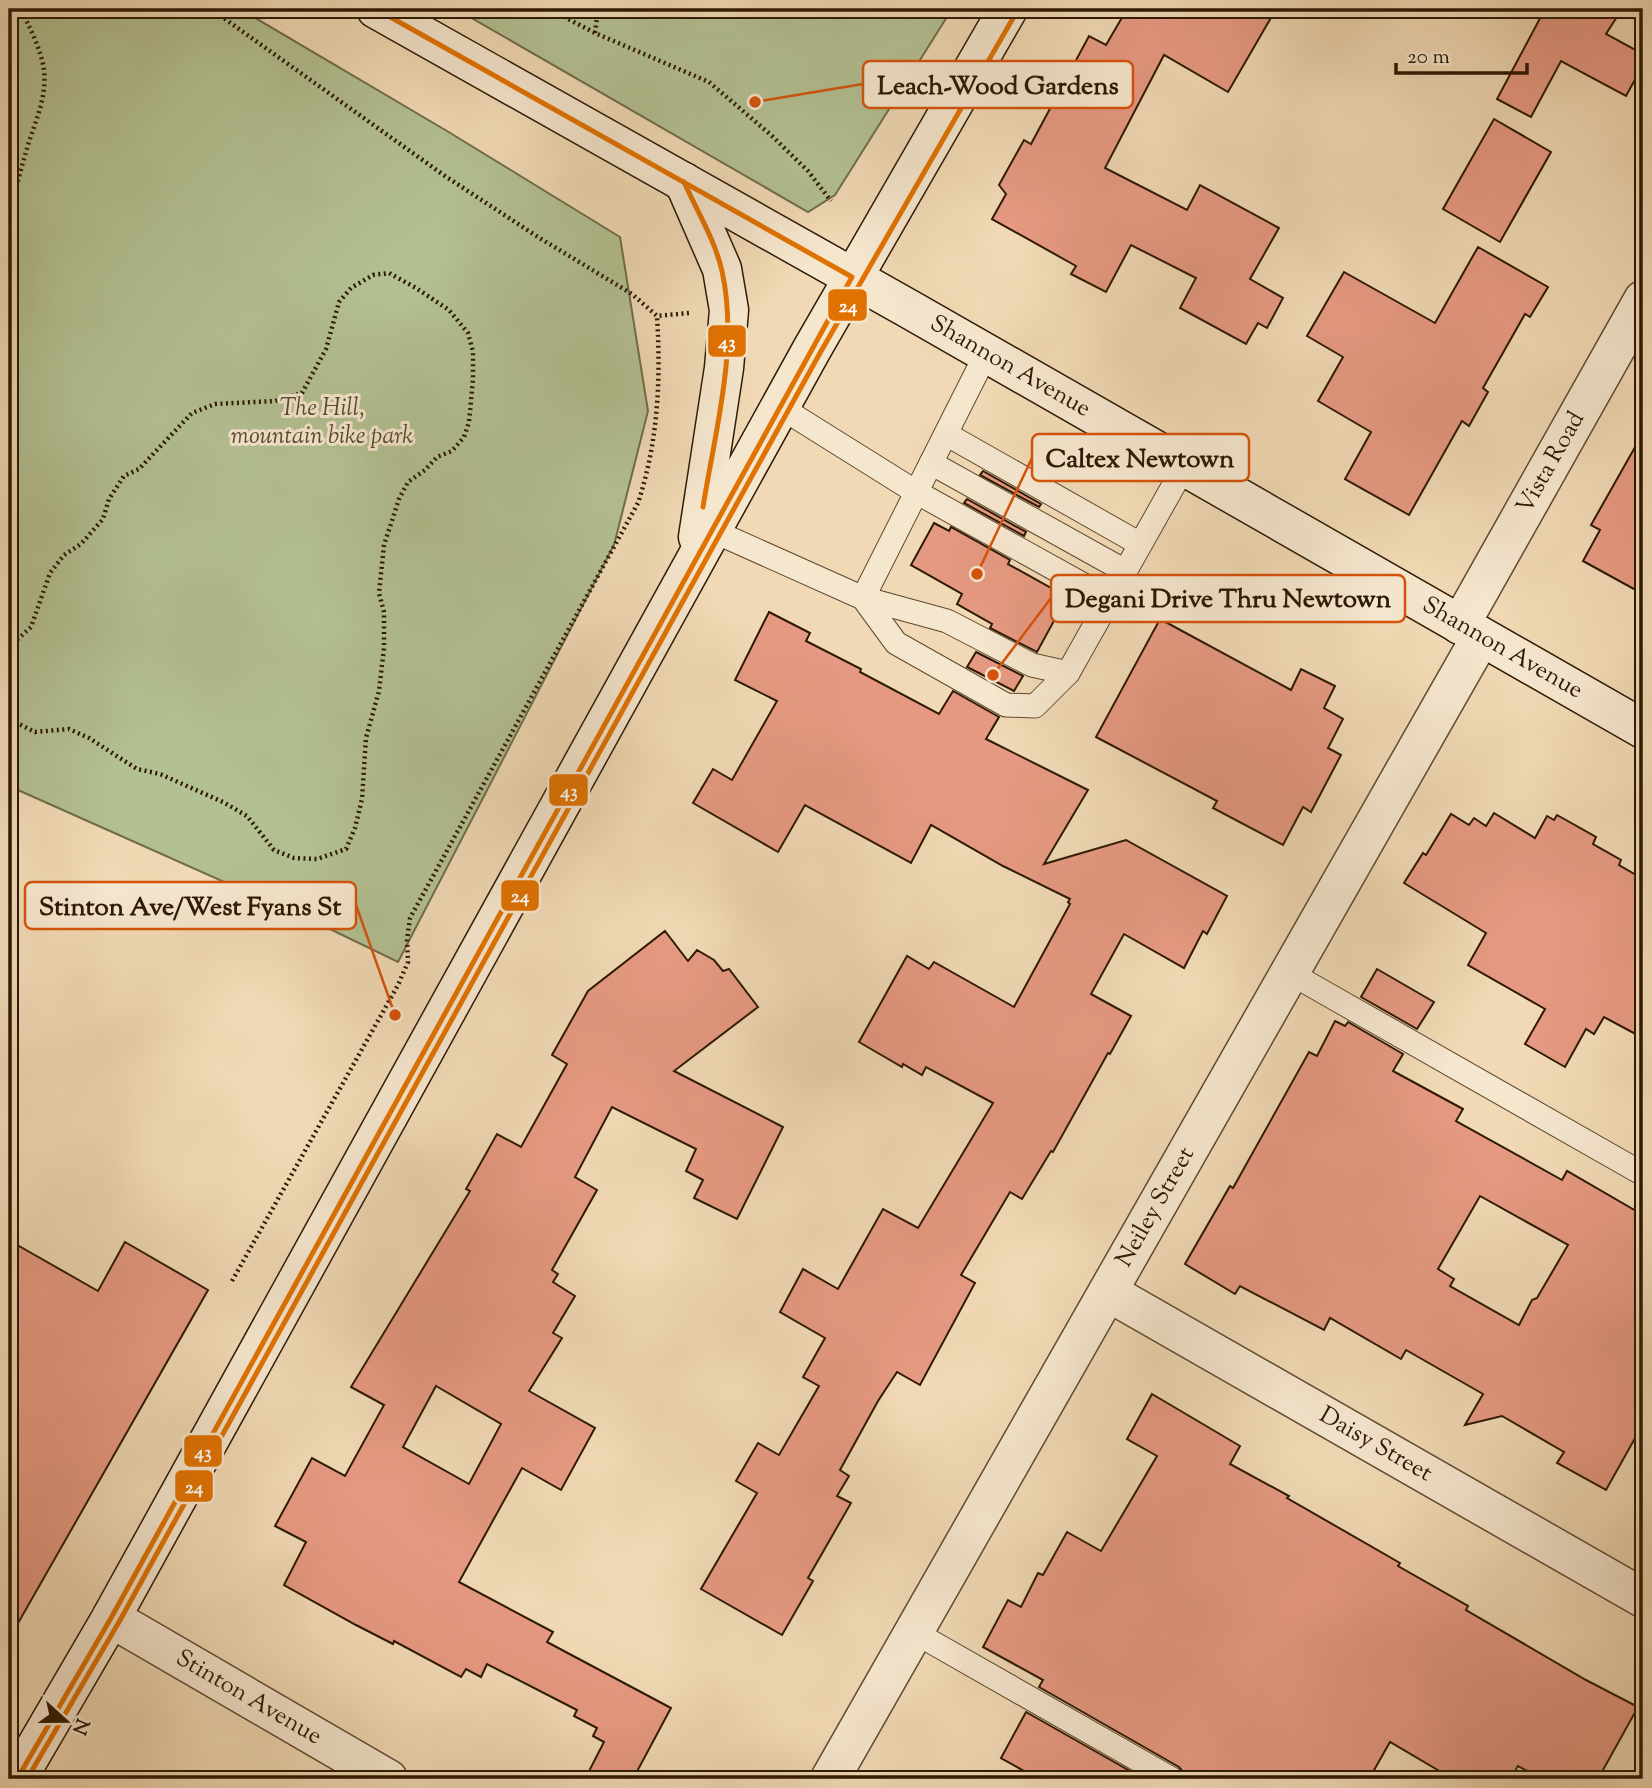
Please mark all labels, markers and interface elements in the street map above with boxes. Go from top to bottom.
scale bar [1396,32,1528,76]
text: 20 m [1407,43,1450,73]
callout: Leach-Wood Gardens [863,61,1133,108]
text: Leach-Wood Gardens [877,69,1119,106]
line badge: 24 [827,288,868,322]
text: 24 [839,294,858,321]
street label: Shannon Avenue [923,307,1097,426]
line badge: 43 [707,324,747,358]
text: 43 [717,330,736,357]
park label: The Hill, mountain bike park [231,392,413,454]
street label: Vista Road [1509,405,1594,520]
callout: Caltex Newtown [1032,434,1249,481]
text: Caltex Newtown [1046,442,1235,479]
callout: Degani Drive Thru Newtown [1051,575,1405,622]
text: Degani Drive Thru Newtown [1065,582,1392,619]
street label: Shannon Avenue [1415,589,1589,708]
line badge: 43 [548,773,589,807]
text: 43 [559,779,578,806]
line badge: 24 [500,879,540,912]
callout: Stinton Ave/West Fyans St [25,882,356,929]
text: 24 [511,884,530,911]
text: Stinton Ave/West Fyans St [39,890,341,927]
street label: Neiley Street [1108,1141,1204,1274]
street label: Daisy Street [1312,1399,1438,1491]
line badge: 43 [183,1434,223,1468]
text: 43 [193,1440,212,1467]
line badge: 24 [174,1469,214,1503]
text: 24 [185,1475,204,1502]
street label: Stinton Avenue [169,1642,328,1754]
north arrow [32,1686,102,1756]
text: N [64,1714,95,1738]

